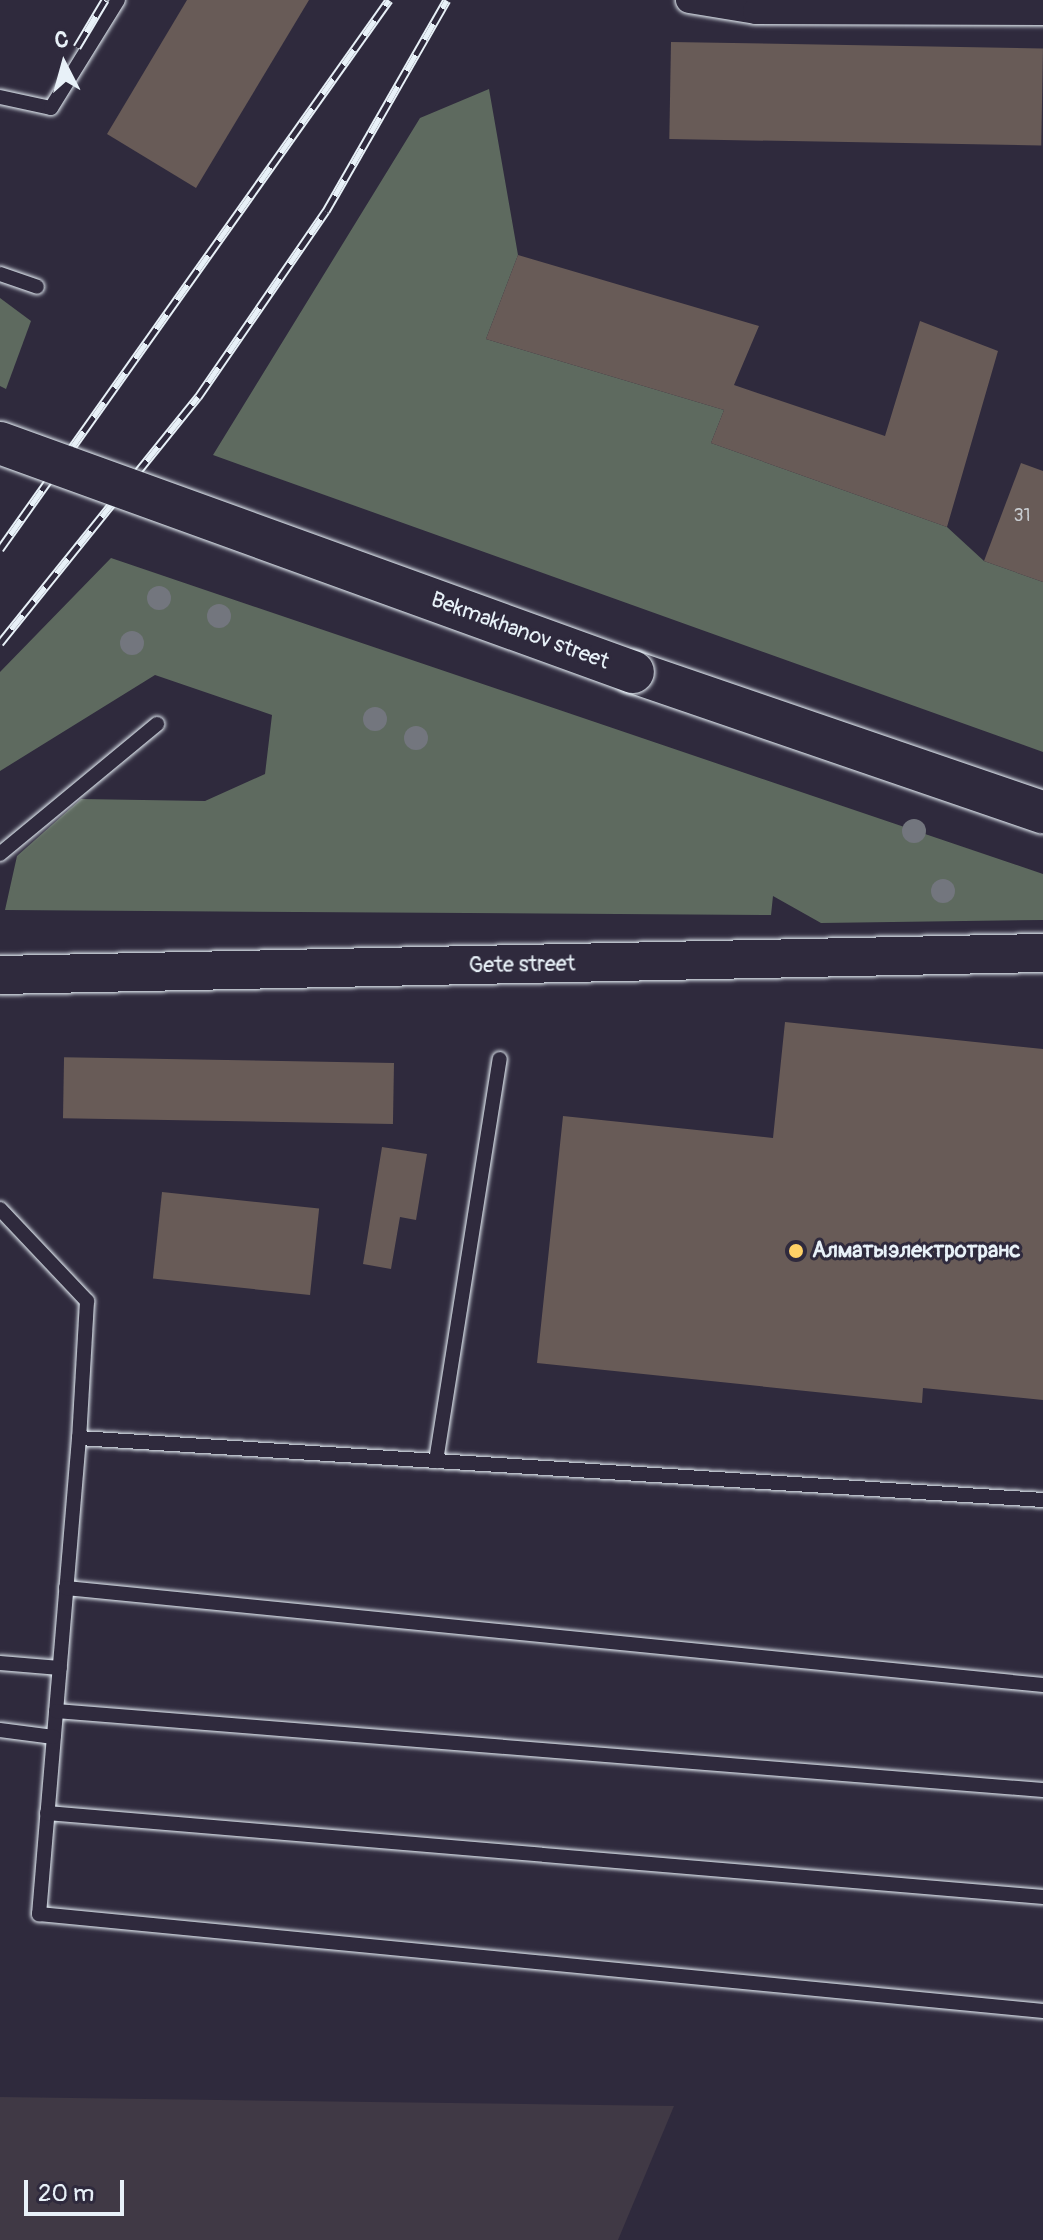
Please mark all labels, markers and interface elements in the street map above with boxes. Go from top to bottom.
north arrow [24,24,104,104]
text: С [53,25,70,55]
house number: 31 [1013,505,1031,527]
street label: Bekmakhanov street [427,587,613,675]
street label: Gete street [468,951,576,979]
place label: Алматыэлектротранс [812,1238,1020,1264]
marker: Алматыэлектротранс [787,1242,805,1260]
scale bar [28,2164,128,2214]
text: 20 m [38,2179,94,2208]

